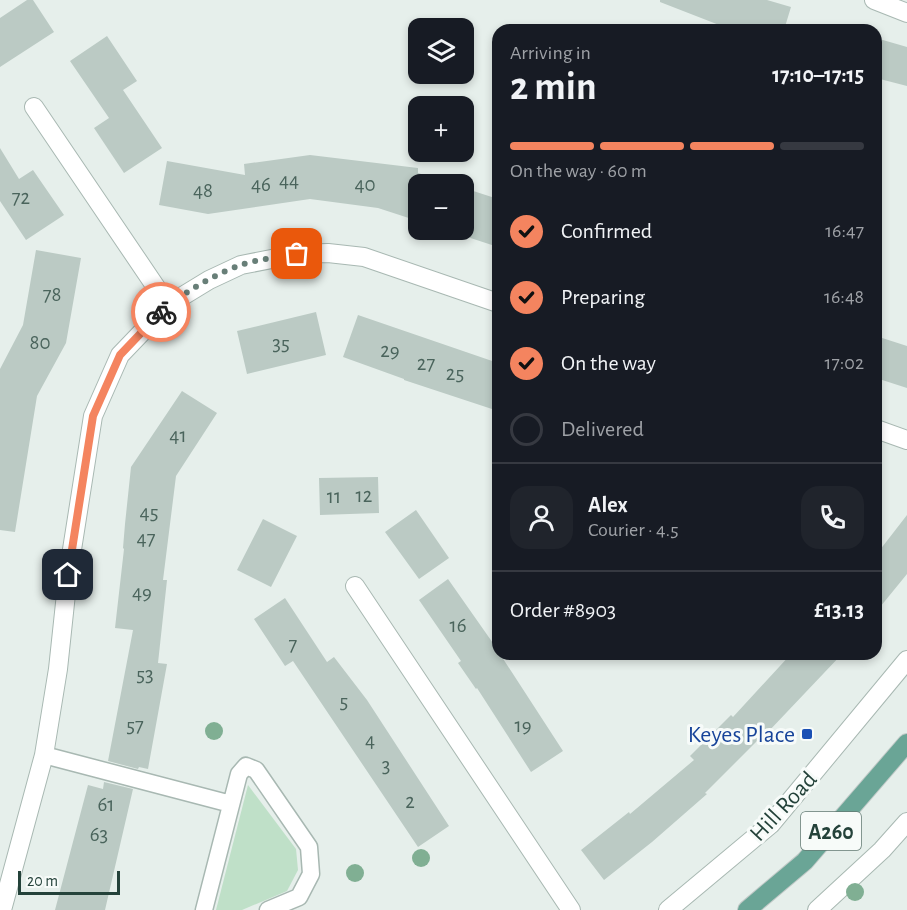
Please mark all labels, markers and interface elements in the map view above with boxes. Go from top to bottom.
map controls [408,18,474,240]
button: layers [408,18,474,84]
text: Arriving in [510,43,591,63]
text: 17:10–17:15 [772,64,864,86]
text: 2 min [510,68,597,107]
button: + [408,96,474,162]
text: On the way · 60 m [510,161,647,181]
house number: 44 [279,170,299,191]
house number: 46 [251,174,271,195]
house number: 40 [354,174,376,195]
button: − [408,174,474,240]
house number: 48 [193,180,213,201]
house number: 72 [12,187,30,208]
icon: check [510,215,543,248]
text: Confirmed [561,220,652,242]
text: 16:47 [825,221,864,241]
pin [271,228,322,279]
icon: bag [280,237,313,270]
icon: check [510,281,543,314]
courier [131,282,191,342]
house number: 78 [43,284,61,305]
text: Preparing [561,286,645,308]
text: 16:48 [824,287,864,307]
icon: bike [145,296,178,329]
house number: 80 [29,332,51,353]
house number: 35 [272,333,290,354]
house number: 29 [380,340,400,361]
icon: check [510,347,543,380]
text: On the way [561,352,656,374]
house number: 27 [417,353,435,374]
text: 17:02 [825,353,864,373]
house number: 25 [446,363,464,384]
text: Delivered [561,418,644,440]
house number: 41 [169,425,187,446]
house number: 12 [356,485,372,506]
house number: 11 [327,486,341,507]
button: person [510,486,573,549]
button: phone [801,486,864,549]
text: Alex [588,494,628,516]
house number: 45 [140,502,158,523]
text: Courier · 4.5 [588,520,679,540]
house number: 47 [137,528,156,549]
pin [42,549,93,600]
icon: home [51,558,84,591]
house number: 49 [132,582,152,603]
text: Order #8903 [510,599,616,621]
text: £13.13 [814,599,864,621]
house number: 16 [449,615,467,636]
house number: 7 [289,634,298,655]
house number: 53 [136,664,154,685]
house number: 5 [340,691,348,712]
house number: 57 [126,715,144,736]
house number: 19 [514,715,532,736]
place label: Keyes Place [688,723,795,747]
marker: Keyes Place [800,727,814,741]
house number: 4 [365,730,375,751]
house number: 3 [382,755,390,776]
street label: Hill Road [746,767,822,846]
house number: 2 [405,791,415,812]
house number: 61 [97,794,115,815]
road number: A260 [801,812,861,850]
house number: 63 [90,824,108,845]
scale bar [18,868,120,896]
text: 20 m [27,873,58,889]

